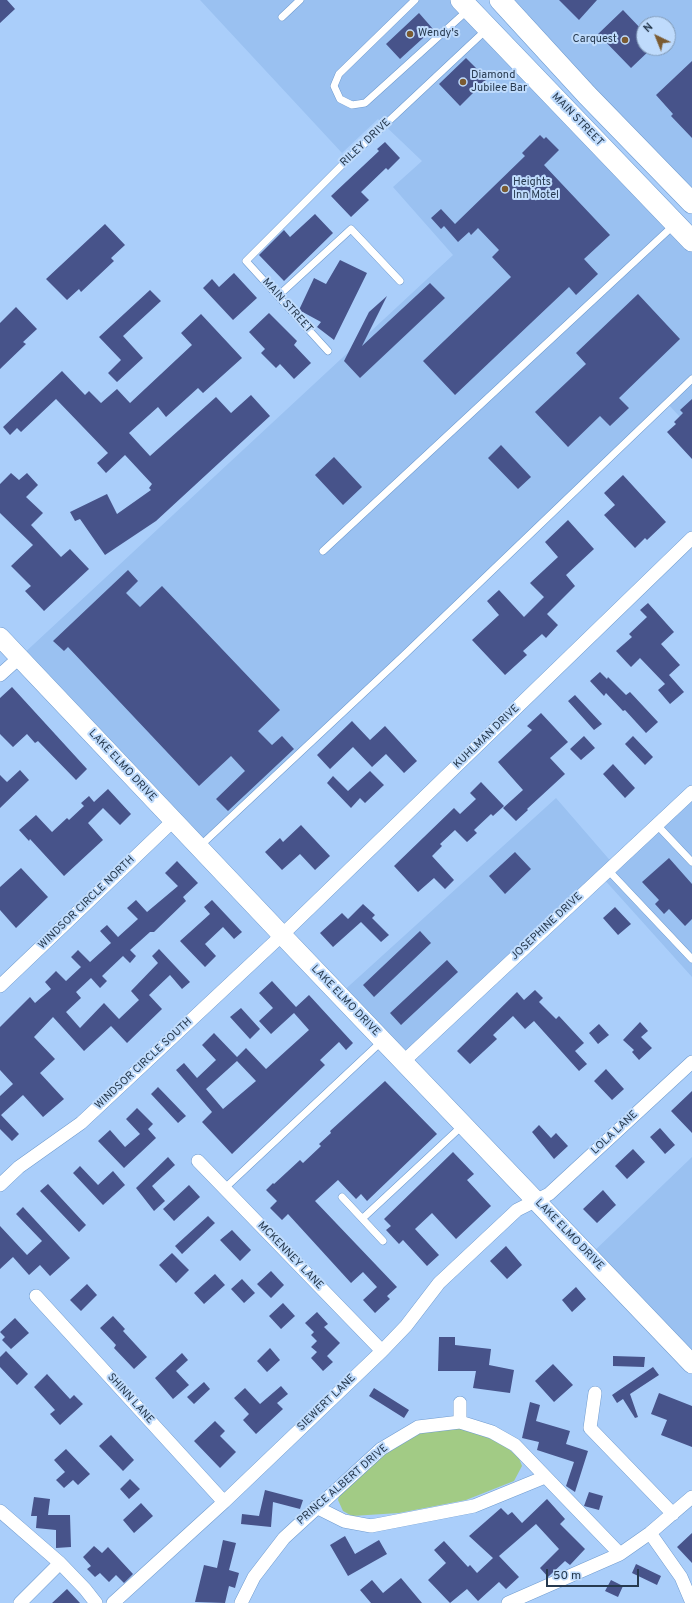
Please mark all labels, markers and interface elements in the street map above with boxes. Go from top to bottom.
north arrow [636,16,676,56]
text: N [641,20,656,36]
place label: Wendy's [418,27,459,41]
marker: Wendy's [405,29,415,39]
place label: Carquest [573,33,617,47]
marker: Carquest [620,35,630,45]
place label: Diamond Jubilee Bar [471,69,527,95]
marker: Diamond Jubilee Bar [458,77,468,87]
street label: MAIN STREET [548,91,606,149]
street label: RILEY DRIVE [338,116,394,170]
place label: Heights Inn Motel [513,176,559,202]
marker: Heights Inn Motel [500,184,510,194]
street label: MAIN STREET [259,276,315,336]
street label: KUHLMAN DRIVE [451,702,523,772]
street label: LAKE ELMO DRIVE [85,727,159,805]
street label: WINDSOR CIRCLE NORTH [36,854,138,952]
street label: JOSEPHINE DRIVE [508,890,586,964]
street label: LAKE ELMO DRIVE [308,963,382,1039]
street label: WINDSOR CIRCLE SOUTH [93,1016,195,1112]
street label: LOLA LANE [589,1108,641,1158]
street label: LAKE ELMO DRIVE [532,1197,606,1273]
street label: MCKENNEY LANE [254,1219,326,1293]
street label: SHINN LANE [104,1371,156,1427]
street label: SIEWERT LANE [295,1372,359,1434]
street label: PRINCE ALBERT DRIVE [295,1442,391,1528]
scale bar [548,1561,641,1587]
text: 50 m [553,1568,581,1584]

